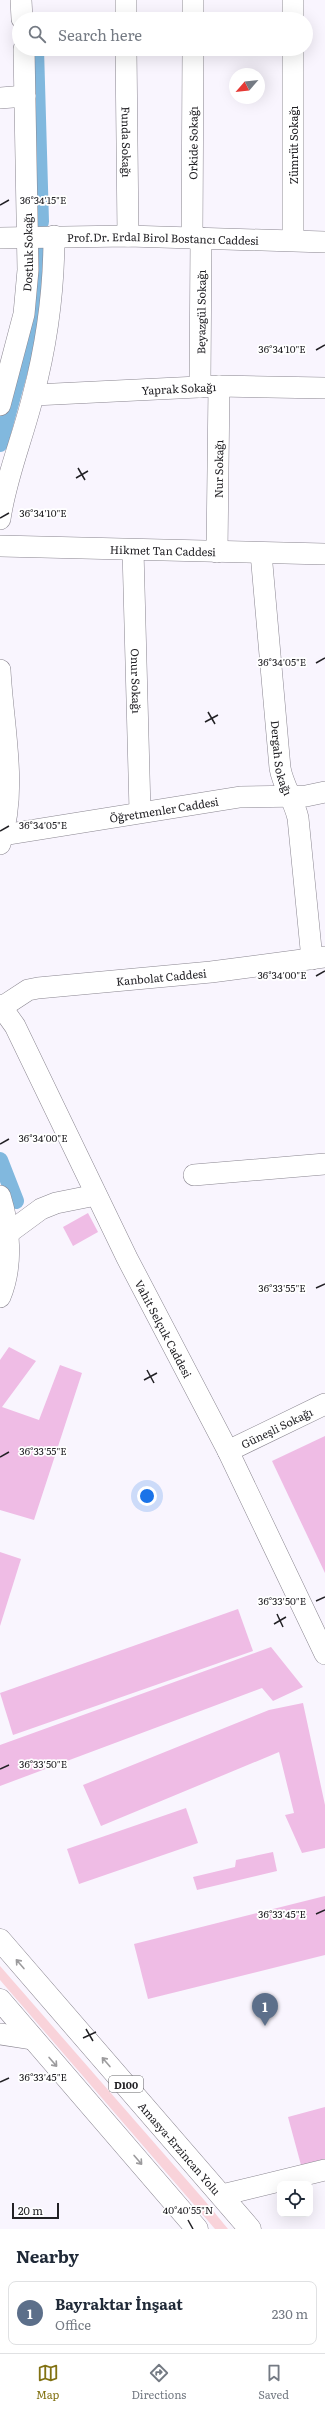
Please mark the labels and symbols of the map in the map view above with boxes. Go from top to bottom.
north arrow [229,68,265,104]
street label: Zümrüt Sokağı [285,105,301,184]
street label: Funda Sokağı [119,106,135,178]
street label: Orkide Sokağı [184,106,201,180]
text: 36°34'15"E [20,192,66,207]
street label: Dostluk Sokağı [18,212,36,292]
street label: Prof.Dr. Erdal Birol Bostancı Caddesi [67,228,260,248]
street label: Beyazgül Sokağı [192,269,209,354]
text: 36°34'10"E [258,341,306,356]
street label: Yaprak Sokağı [141,378,217,398]
street label: Nur Sokağı [210,439,226,498]
text: 36°34'10"E [19,505,67,520]
street label: Hikmet Tan Caddesi [110,541,216,559]
street label: Onur Sokağı [128,648,145,714]
text: 36°34'05"E [258,654,306,669]
street label: Dergah Sokağı [268,720,297,798]
street label: Öğretmenler Caddesi [108,793,220,826]
text: 36°34'05"E [19,817,67,832]
street label: Kanbolat Caddesi [115,964,207,989]
text: 36°34'00"E [257,967,307,982]
text: 36°34'00"E [18,1130,68,1145]
street label: Vahit Selçuk Caddesi [132,1277,196,1381]
text: 36°33'55"E [258,1280,306,1295]
street label: Güneşli Sokağı [238,1403,315,1452]
text: 36°33'55"E [19,1443,67,1458]
your location [137,1486,157,1506]
text: 36°33'50"E [258,1593,306,1608]
text: 36°33'50"E [19,1756,67,1771]
text: 36°33'45"E [258,1906,306,1921]
one-way arrow [16,1958,25,1969]
pin: 1 [252,1993,278,2026]
one-way arrow [48,2056,57,2067]
one-way arrow [101,2056,110,2067]
text: 36°33'45"E [19,2069,67,2084]
road number: D100 [109,2076,143,2092]
street label: Amasya-Erzincan Yolu [135,2098,225,2198]
one-way arrow [133,2154,142,2164]
scale bar [12,2201,59,2220]
text: 40°40'55"N [163,2202,213,2217]

